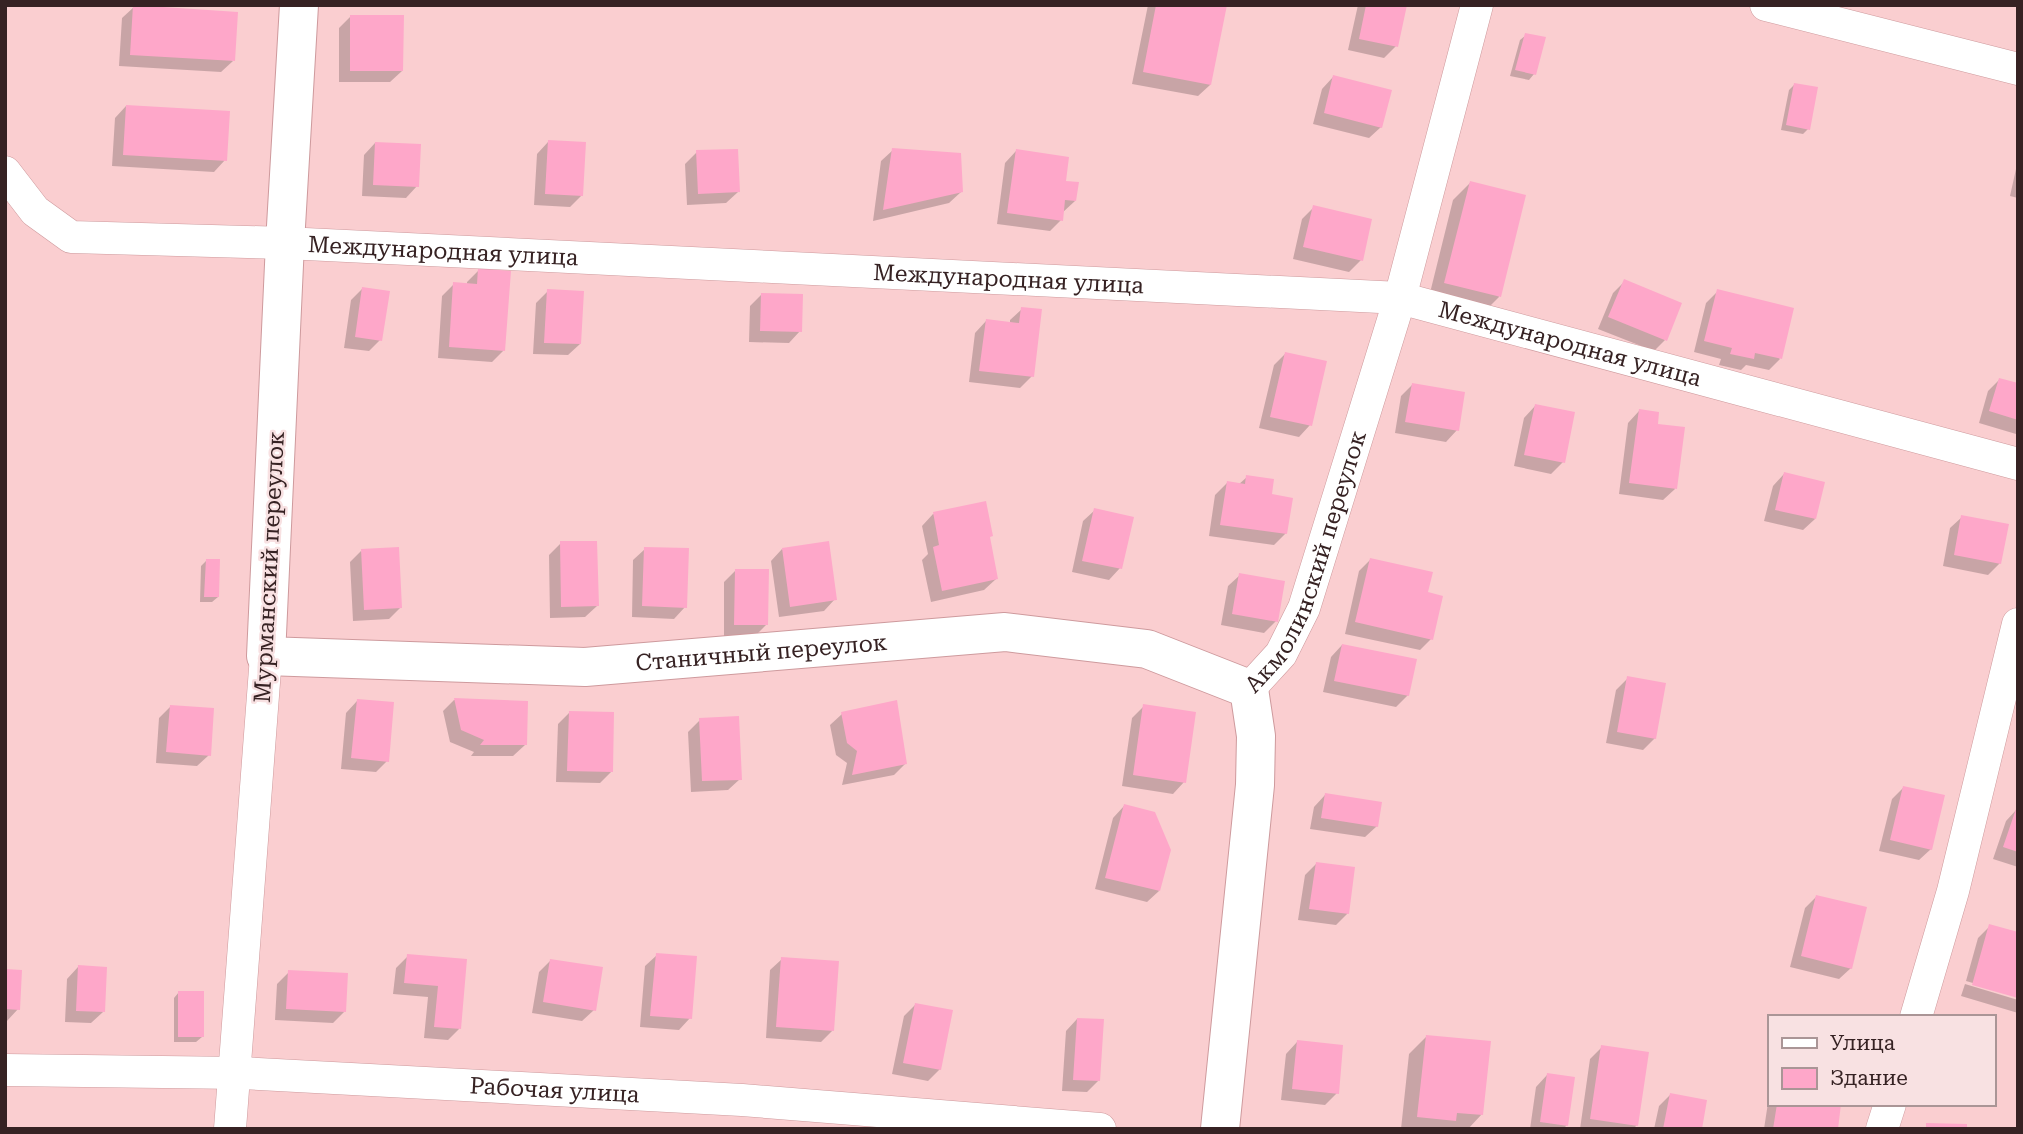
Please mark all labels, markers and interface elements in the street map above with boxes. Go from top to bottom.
street label: Международная улица [307,231,580,271]
street label: Международная улица [872,259,1145,299]
street label: Международная улица [1435,296,1705,392]
street label: Акмолинский переулок [1240,427,1372,698]
street label: Мурманский переулок [249,430,290,703]
street label: Станичный переулок [634,629,889,677]
legend [1768,1015,1995,1106]
text: Улица [1830,1031,1896,1055]
text: Здание [1830,1066,1908,1090]
street label: Рабочая улица [469,1072,641,1108]

